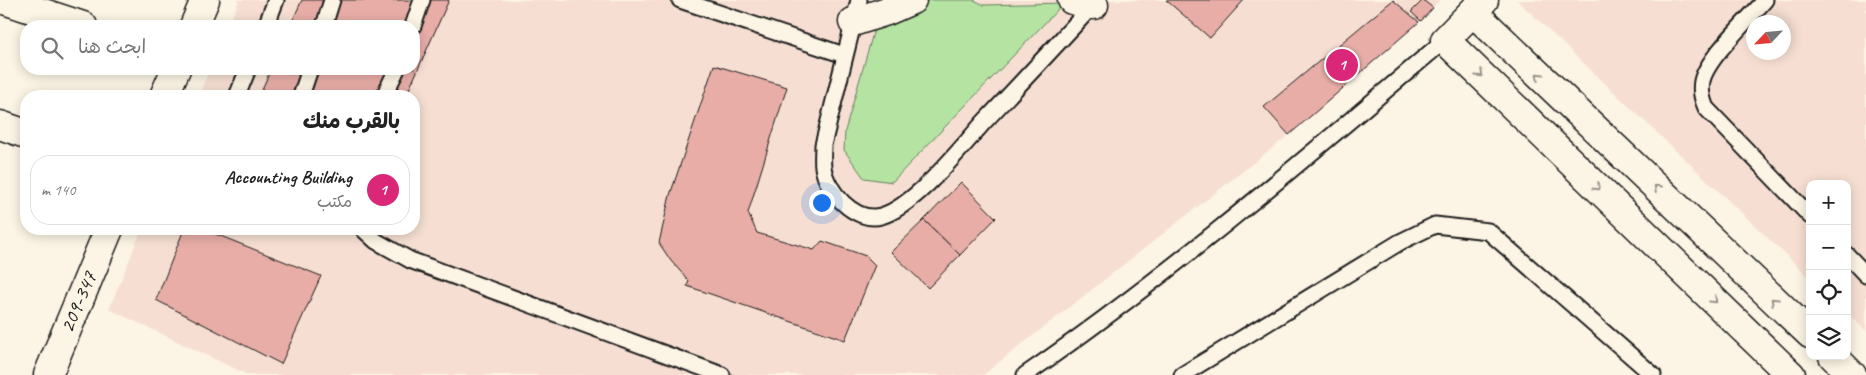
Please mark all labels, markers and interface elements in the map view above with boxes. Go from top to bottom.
north arrow [1746,15,1791,60]
search box [20,20,420,75]
icon: search [38,34,66,62]
text: ابحث هنا [78,35,146,59]
pin: 1 [1326,46,1358,84]
one-way arrow [1475,68,1484,77]
one-way arrow [1536,73,1545,82]
text: بالقرب منك [303,108,400,134]
text: Accounting Building [225,165,352,189]
text: 140 m [41,180,75,200]
text: 1 [379,180,387,200]
map controls [1806,180,1851,360]
button: + [1806,180,1851,225]
one-way arrow [1591,181,1600,190]
one-way arrow [1654,185,1663,194]
your location [809,190,835,216]
text: مكتب [317,192,352,212]
button: − [1806,225,1851,270]
street label: 209-347 [54,266,103,336]
button: locate [1806,270,1851,315]
one-way arrow [1708,295,1717,304]
one-way arrow [1771,298,1780,307]
button: layers [1806,315,1851,360]

